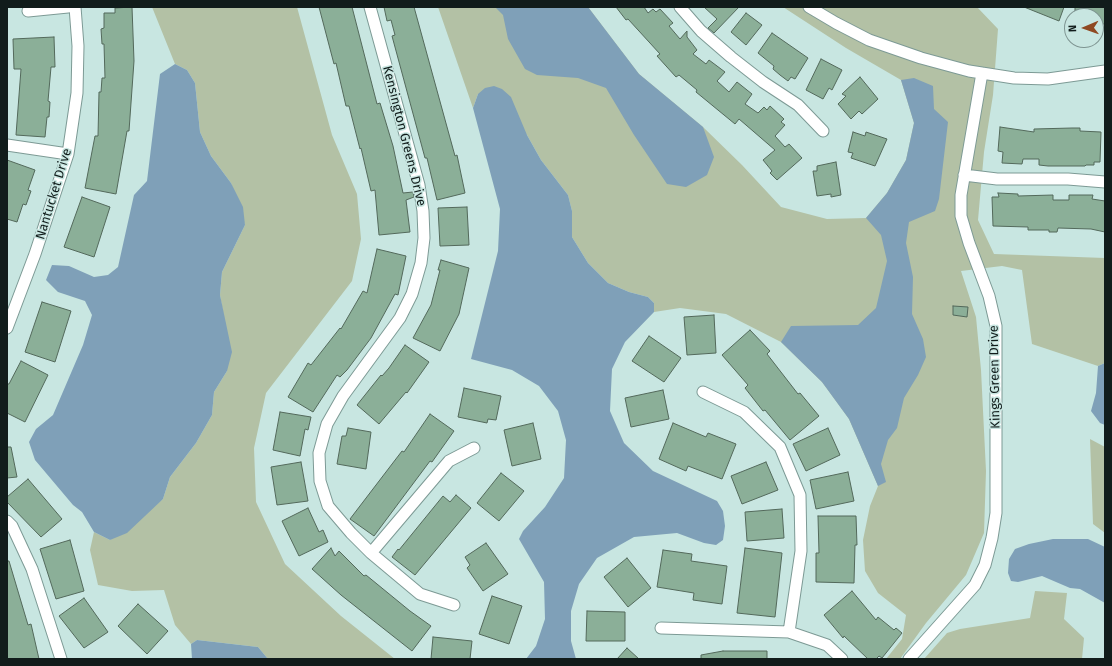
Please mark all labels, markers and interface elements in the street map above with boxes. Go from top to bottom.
north arrow [1064,8,1104,48]
text: N [1066,25,1079,32]
street label: Kensington Greens Drive [379,64,429,208]
street label: Nantucket Drive [33,147,75,241]
street label: Kings Green Drive [986,325,1004,429]

